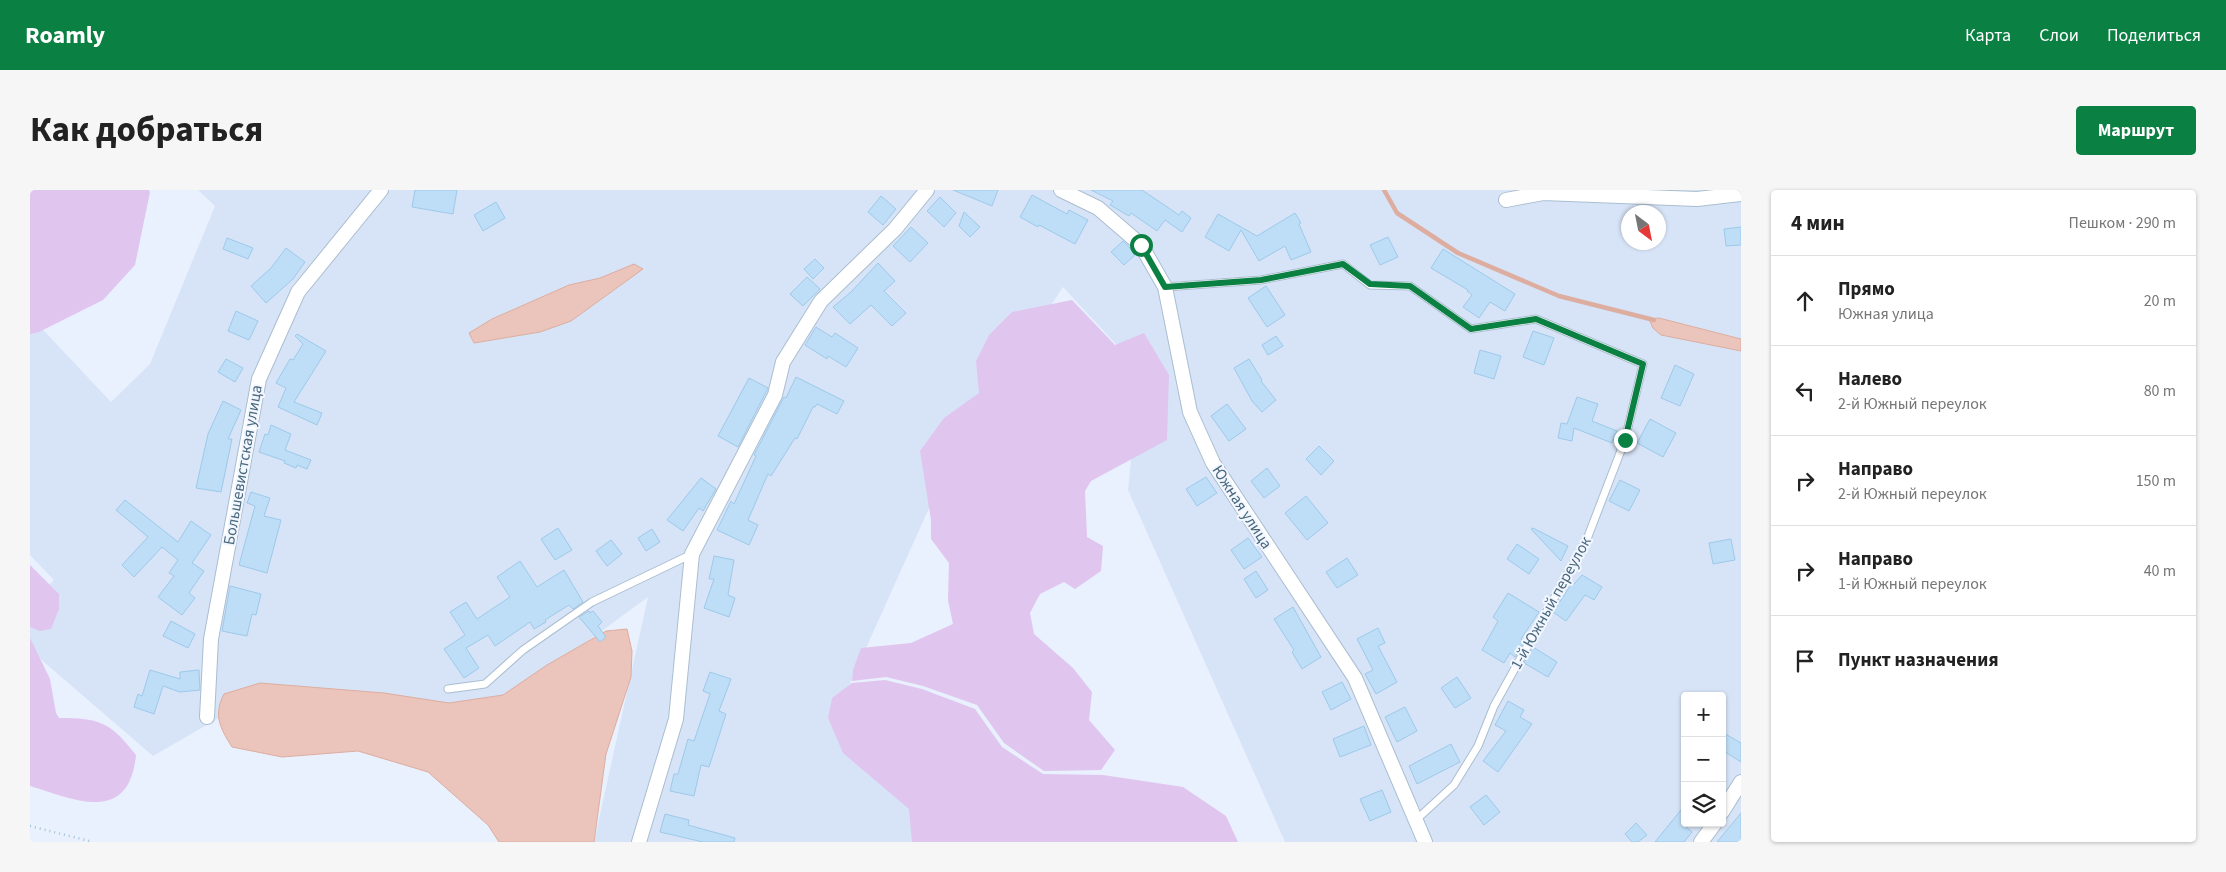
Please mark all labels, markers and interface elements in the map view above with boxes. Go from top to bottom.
text: Roamly [25,18,105,53]
text: Карта [1965,23,2011,48]
text: Слои [2039,23,2079,48]
text: Поделиться [2107,23,2201,48]
text: Как добраться [30,105,263,155]
button: Маршрут [2076,106,2196,155]
north arrow [1621,205,1666,250]
text: 4 мин [1791,208,1845,238]
text: Пешком · 290 m [2069,212,2176,234]
route start [1130,234,1153,257]
text: Прямо [1838,276,1895,303]
icon: ahead [1791,287,1819,315]
text: 20 m [2144,290,2176,312]
text: Южная улица [1838,303,1934,325]
text: Налево [1838,366,1902,393]
icon: left [1791,377,1819,405]
text: 80 m [2144,380,2176,402]
street label: Большевистская улица [218,383,268,547]
text: 2-й Южный переулок [1838,393,1987,415]
route end [1614,429,1637,452]
text: Направо [1838,456,1913,483]
street label: Южная улица [1207,461,1277,553]
icon: right [1791,467,1819,495]
text: 150 m [2136,470,2176,492]
text: 2-й Южный переулок [1838,483,1987,505]
street label: 1-й Южный переулок [1505,533,1597,673]
text: Направо [1838,546,1913,573]
icon: right [1791,557,1819,585]
text: 40 m [2144,560,2176,582]
text: 1-й Южный переулок [1838,573,1987,595]
icon: arrive [1791,647,1819,675]
text: Пункт назначения [1838,647,1999,674]
map controls [1681,692,1726,827]
button: + [1681,692,1726,737]
button: − [1681,737,1726,782]
button: layers [1681,782,1726,827]

